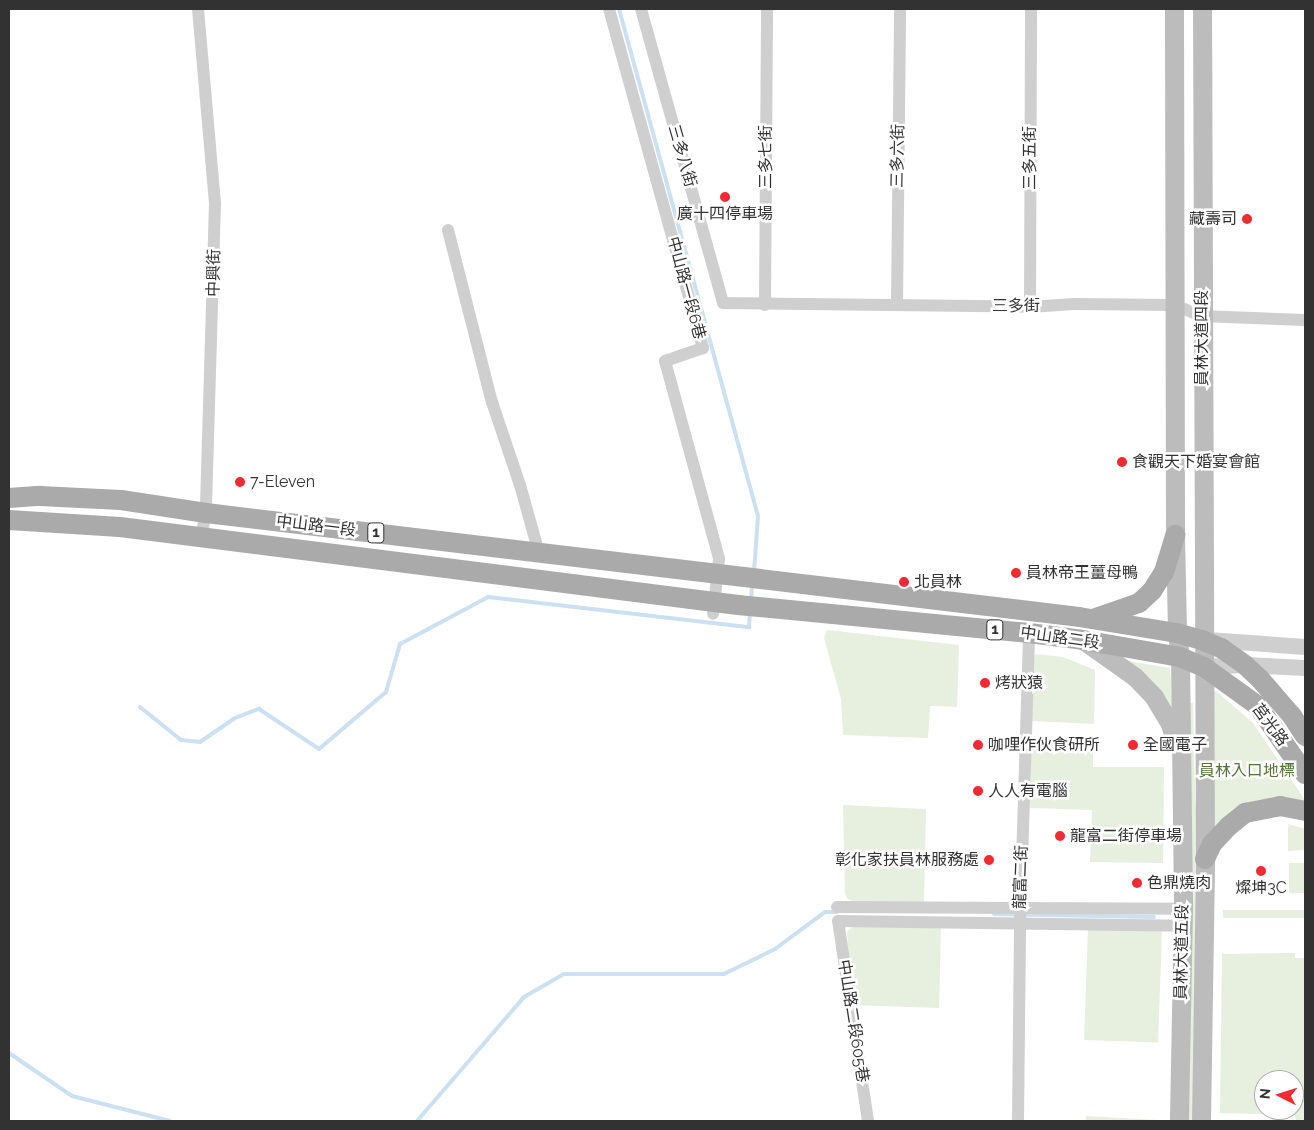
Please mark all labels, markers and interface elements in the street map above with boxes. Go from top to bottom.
street label: 三多八街 [664,123,700,189]
street label: 三多六街 [888,124,908,188]
street label: 三多七街 [756,125,776,189]
street label: 三多五街 [1020,126,1040,190]
marker: 廣十四停車場 [719,191,731,203]
place label: 廣十四停車場 [677,204,773,224]
place label: 藏壽司 [1189,209,1237,229]
marker: 藏壽司 [1241,213,1253,225]
street label: 中山路一段6巷 [663,234,709,342]
street label: 中興街 [204,249,224,297]
street label: 員林大道四段 [1192,290,1212,386]
street label: 三多街 [992,296,1040,316]
place label: 食觀天下婚宴會館 [1132,452,1260,472]
marker: 食觀天下婚宴會館 [1116,456,1128,468]
place label: 7-Eleven [250,472,315,492]
marker: 7-Eleven [234,476,246,488]
street label: 中山路一段 [275,512,357,540]
road number: 1 [367,520,385,546]
place label: 員林帝王薑母鴨 [1026,563,1138,583]
marker: 員林帝王薑母鴨 [1010,567,1022,579]
place label: 北員林 [914,572,962,592]
marker: 北員林 [898,576,910,588]
road number: 1 [986,618,1004,642]
street label: 中山路二段 [1019,623,1101,653]
place label: 烤狀猿 [995,673,1043,693]
marker: 烤狀猿 [979,677,991,689]
street label: 莒光路 [1248,700,1292,750]
place label: 咖哩作伙食研所 [988,735,1100,755]
place label: 全國電子 [1143,735,1207,755]
marker: 咖哩作伙食研所 [972,739,984,751]
marker: 全國電子 [1127,739,1139,751]
park label: 員林入口地標 [1199,761,1295,781]
place label: 人人有電腦 [988,781,1068,801]
marker: 人人有電腦 [972,785,984,797]
place label: 龍富二街停車場 [1070,826,1182,846]
marker: 龍富二街停車場 [1054,830,1066,842]
street label: 龍富二街 [1010,845,1032,909]
place label: 彰化家扶員林服務處 [835,850,979,870]
marker: 彰化家扶員林服務處 [983,854,995,866]
marker: 燦坤3C [1255,865,1267,877]
place label: 色鼎燒肉 [1147,873,1211,893]
marker: 色鼎燒肉 [1131,877,1143,889]
place label: 燦坤3C [1235,878,1287,898]
street label: 員林大道五段 [1172,904,1192,1000]
street label: 中山路二段605巷 [834,958,872,1084]
north arrow [1254,1070,1304,1120]
text: N [1257,1088,1273,1100]

